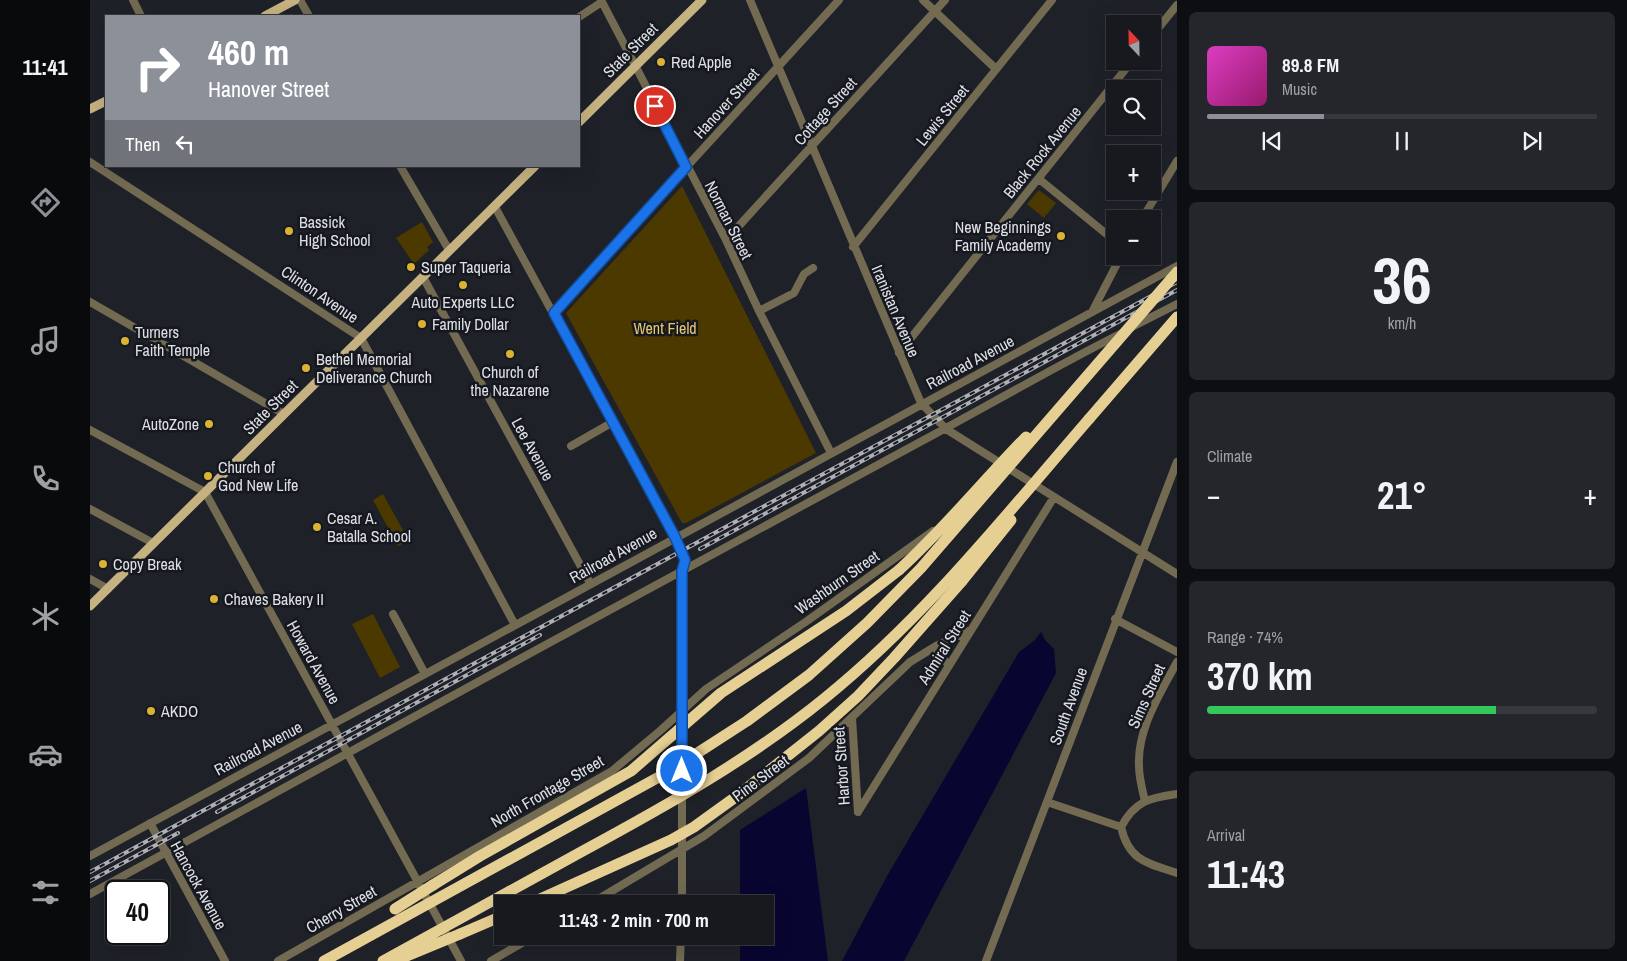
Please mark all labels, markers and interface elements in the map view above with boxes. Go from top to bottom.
north arrow [1106,15,1161,70]
map controls [1106,15,1161,265]
street label: State Street [598,17,663,82]
text: 460 m [208,29,289,76]
icon: right [125,35,190,100]
place label: Red Apple [671,51,732,73]
text: 11:41 [22,52,68,82]
text: 89.8 FM [1282,52,1339,78]
marker: Red Apple [655,56,667,68]
street label: Hanover Street [688,63,764,143]
street label: Cottage Street [789,72,862,150]
text: Hanover Street [208,74,329,104]
text: Music [1282,78,1317,100]
street label: Lewis Street [911,79,974,150]
button: search [1106,80,1161,135]
pin [634,85,676,127]
icon: arrive [641,92,669,120]
street label: Black Rock Avenue [998,101,1086,203]
icon: previous [1258,127,1286,155]
icon: pause [1388,127,1416,155]
icon: next [1518,127,1546,155]
icon: left [171,130,199,158]
text: Then [125,131,161,157]
button: + [1106,145,1161,200]
street label: Norman Street [700,177,758,263]
icon: directions [28,185,63,220]
button: − [1106,210,1161,265]
place label: Bassick High School [299,211,371,251]
place label: New Beginnings Family Academy [955,216,1051,256]
marker: Bassick High School [283,225,295,237]
marker: New Beginnings Family Academy [1055,230,1067,242]
text: 36 [1372,236,1432,323]
place label: Super Taqueria [421,256,511,278]
street label: Clinton Avenue [277,260,363,328]
marker: Super Taqueria [405,261,417,273]
street label: Iranistan Avenue [867,261,925,361]
marker: Auto Experts LLC [457,279,469,291]
place label: Auto Experts LLC [411,291,514,313]
text: km/h [1388,312,1416,334]
place label: Family Dollar [432,313,509,335]
park label: Went Field [633,317,697,339]
marker: Family Dollar [416,318,428,330]
place label: Turners Faith Temple [135,321,210,361]
icon: music [28,323,63,358]
street label: Railroad Avenue [922,330,1018,394]
marker: Turners Faith Temple [119,335,131,347]
place label: Bethel Memorial Deliverance Church [316,348,432,388]
marker: Church of the Nazarene [504,348,516,360]
place label: Church of the Nazarene [471,361,549,401]
marker: Bethel Memorial Deliverance Church [300,362,312,374]
street label: State Street [238,374,303,439]
place label: AutoZone [141,413,199,435]
street label: Lee Avenue [507,413,559,485]
marker: AutoZone [203,418,215,430]
text: Climate [1207,445,1252,467]
place label: Church of God New Life [218,456,298,496]
icon: phone [28,461,63,496]
marker: Church of God New Life [202,470,214,482]
text: 21° [1377,470,1427,521]
text: − [1207,476,1220,514]
text: + [1584,476,1597,514]
place label: Cesar A. Batalla School [327,507,411,547]
marker: Cesar A. Batalla School [311,521,323,533]
street label: Railroad Avenue [565,522,661,588]
street label: Washburn Street [791,545,884,619]
place label: Copy Break [113,553,182,575]
marker: Copy Break [97,558,109,570]
place label: Chaves Bakery II [224,588,324,610]
marker: Chaves Bakery II [208,593,220,605]
icon: climate [28,599,63,634]
street label: Admiral Street [912,605,976,689]
street label: Howard Avenue [282,616,346,708]
text: Range · 74% [1207,626,1283,648]
text: 370 km [1207,651,1313,702]
street label: Sims Street [1122,660,1170,732]
street label: South Avenue [1044,664,1092,748]
place label: AKDO [160,700,198,722]
marker: AKDO [145,705,157,717]
street label: Railroad Avenue [210,716,306,780]
street label: Harbor Street [827,726,855,806]
icon: car [28,737,63,772]
position arrow [655,744,707,796]
street label: Pine Street [727,749,793,807]
street label: North Frontage Street [487,750,608,832]
text: Arrival [1207,824,1245,846]
street label: Hancock Avenue [166,837,232,933]
text: 11:43 [1207,849,1285,900]
icon: filters [28,875,63,910]
speed limit sign: 40 [105,880,170,945]
street label: Cherry Street [302,880,381,938]
text: 11:43 · 2 min · 700 m [559,907,709,933]

